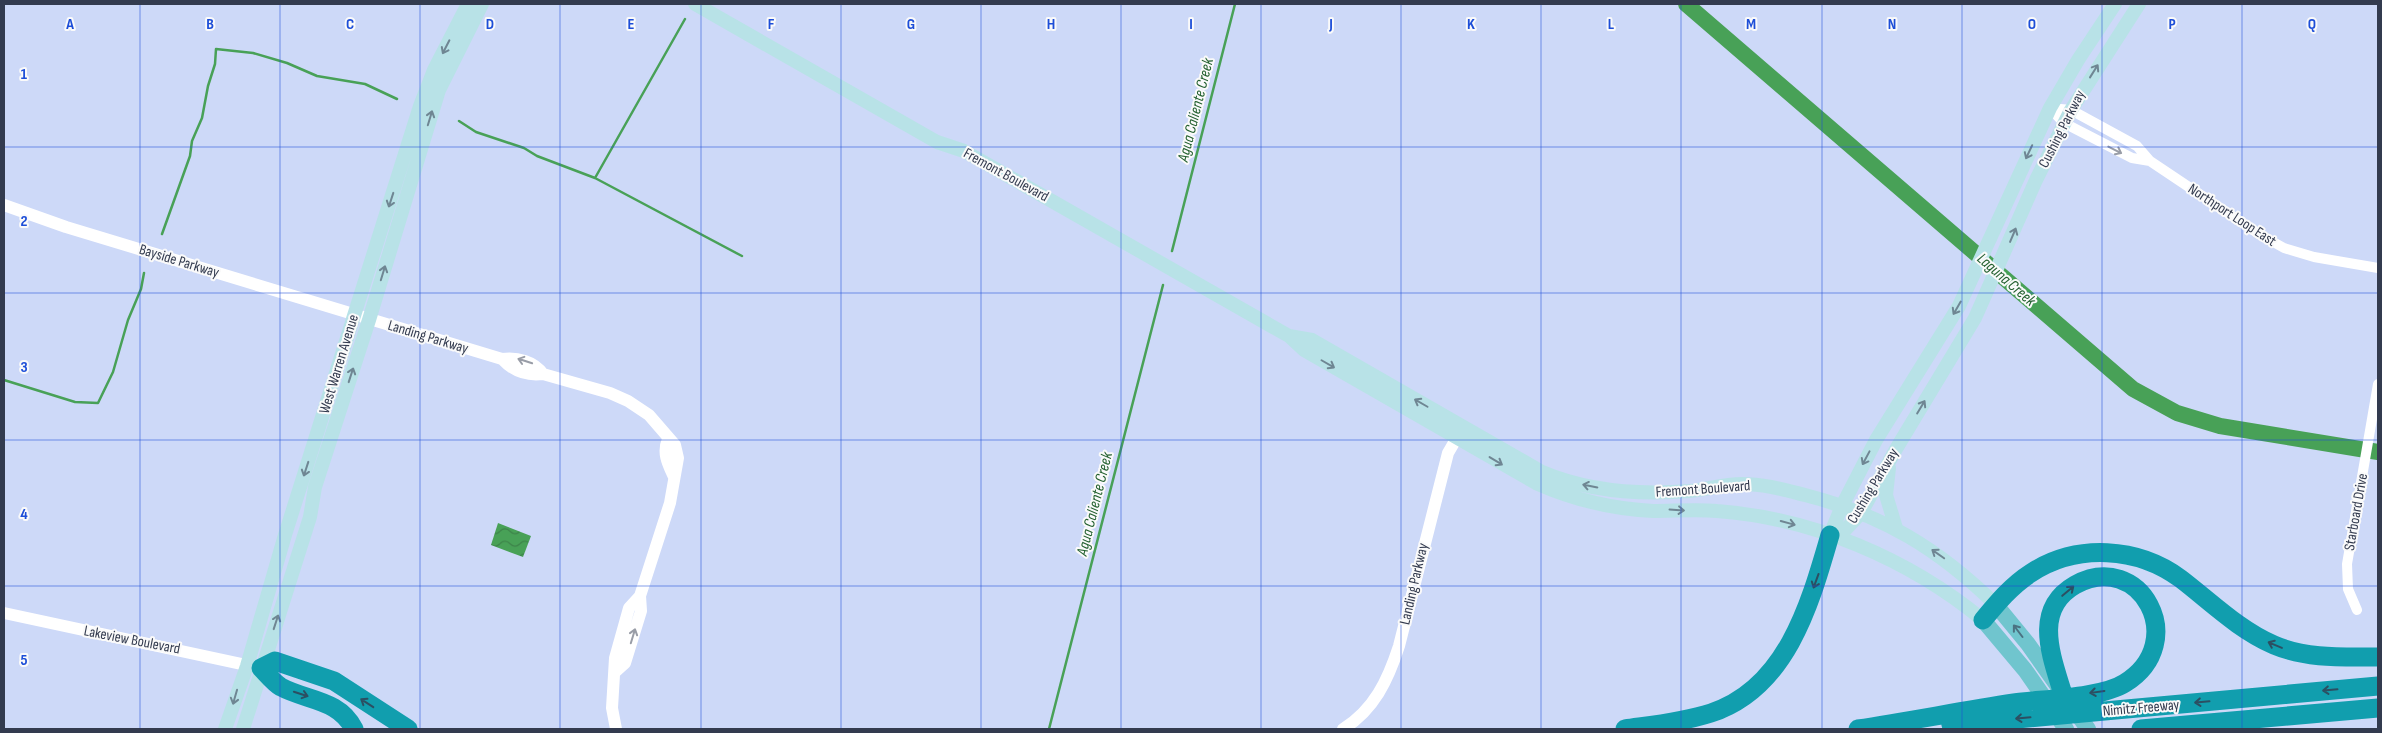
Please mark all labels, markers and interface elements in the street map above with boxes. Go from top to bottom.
text: A [65,15,74,34]
text: B [206,15,214,34]
text: C [346,15,354,34]
text: D [486,15,494,34]
text: E [628,15,635,34]
text: F [768,15,775,34]
text: G [907,15,915,34]
text: H [1047,15,1055,34]
text: I [1189,15,1193,34]
text: J [1328,15,1333,34]
text: K [1467,15,1475,34]
text: L [1608,15,1615,34]
text: M [1746,15,1756,34]
text: N [1888,15,1896,34]
text: O [2028,15,2036,34]
text: P [2168,15,2176,34]
text: Q [2308,15,2316,34]
one-way arrow [441,39,450,54]
water label: Agua Caliente Creek [1174,55,1218,165]
one-way arrow [2090,64,2100,78]
text: 1 [21,65,28,84]
street label: Cushing Parkway [2034,87,2090,171]
one-way arrow [426,110,436,126]
street label: Fremont Boulevard [960,144,1052,206]
one-way arrow [2024,144,2034,159]
one-way arrow [2107,146,2122,155]
street label: Northport Loop East [2184,179,2280,251]
one-way arrow [386,191,395,207]
text: 2 [20,212,28,231]
one-way arrow [2009,228,2019,243]
street label: Bayside Parkway [137,240,222,282]
water label: Laguna Creek [1973,250,2040,311]
one-way arrow [379,266,389,282]
one-way arrow [1952,301,1962,316]
street label: West Warren Avenue [315,312,363,416]
street label: Landing Parkway [385,316,471,358]
one-way arrow [517,356,533,365]
text: 3 [20,358,28,377]
one-way arrow [1321,359,1336,369]
one-way arrow [347,368,357,384]
one-way arrow [1415,397,1429,407]
one-way arrow [1917,400,1927,414]
street label: Cushing Parkway [1843,445,1903,527]
water label: Agua Caliente Creek [1073,449,1117,559]
one-way arrow [1861,451,1871,466]
one-way arrow [1489,457,1503,467]
one-way arrow [300,461,310,477]
street label: Starboard Drive [2340,472,2372,552]
street label: Fremont Boulevard [1655,476,1751,502]
one-way arrow [1582,481,1598,491]
text: 4 [20,505,28,524]
one-way arrow [1669,506,1685,515]
one-way arrow [1779,519,1795,528]
street label: Landing Parkway [1395,541,1433,627]
one-way arrow [1931,549,1945,559]
one-way arrow [1811,573,1820,589]
one-way arrow [2062,585,2075,596]
one-way arrow [272,614,281,630]
street label: Lakeview Boulevard [82,621,182,659]
one-way arrow [2013,625,2024,638]
one-way arrow [629,628,639,644]
one-way arrow [2268,640,2284,649]
text: 5 [20,651,28,670]
one-way arrow [2322,686,2338,695]
one-way arrow [2090,687,2106,697]
one-way arrow [229,689,239,705]
one-way arrow [293,689,309,699]
street label: Nimitz Freeway [2102,695,2180,721]
one-way arrow [360,697,374,708]
one-way arrow [2195,697,2211,707]
one-way arrow [2015,714,2031,723]

